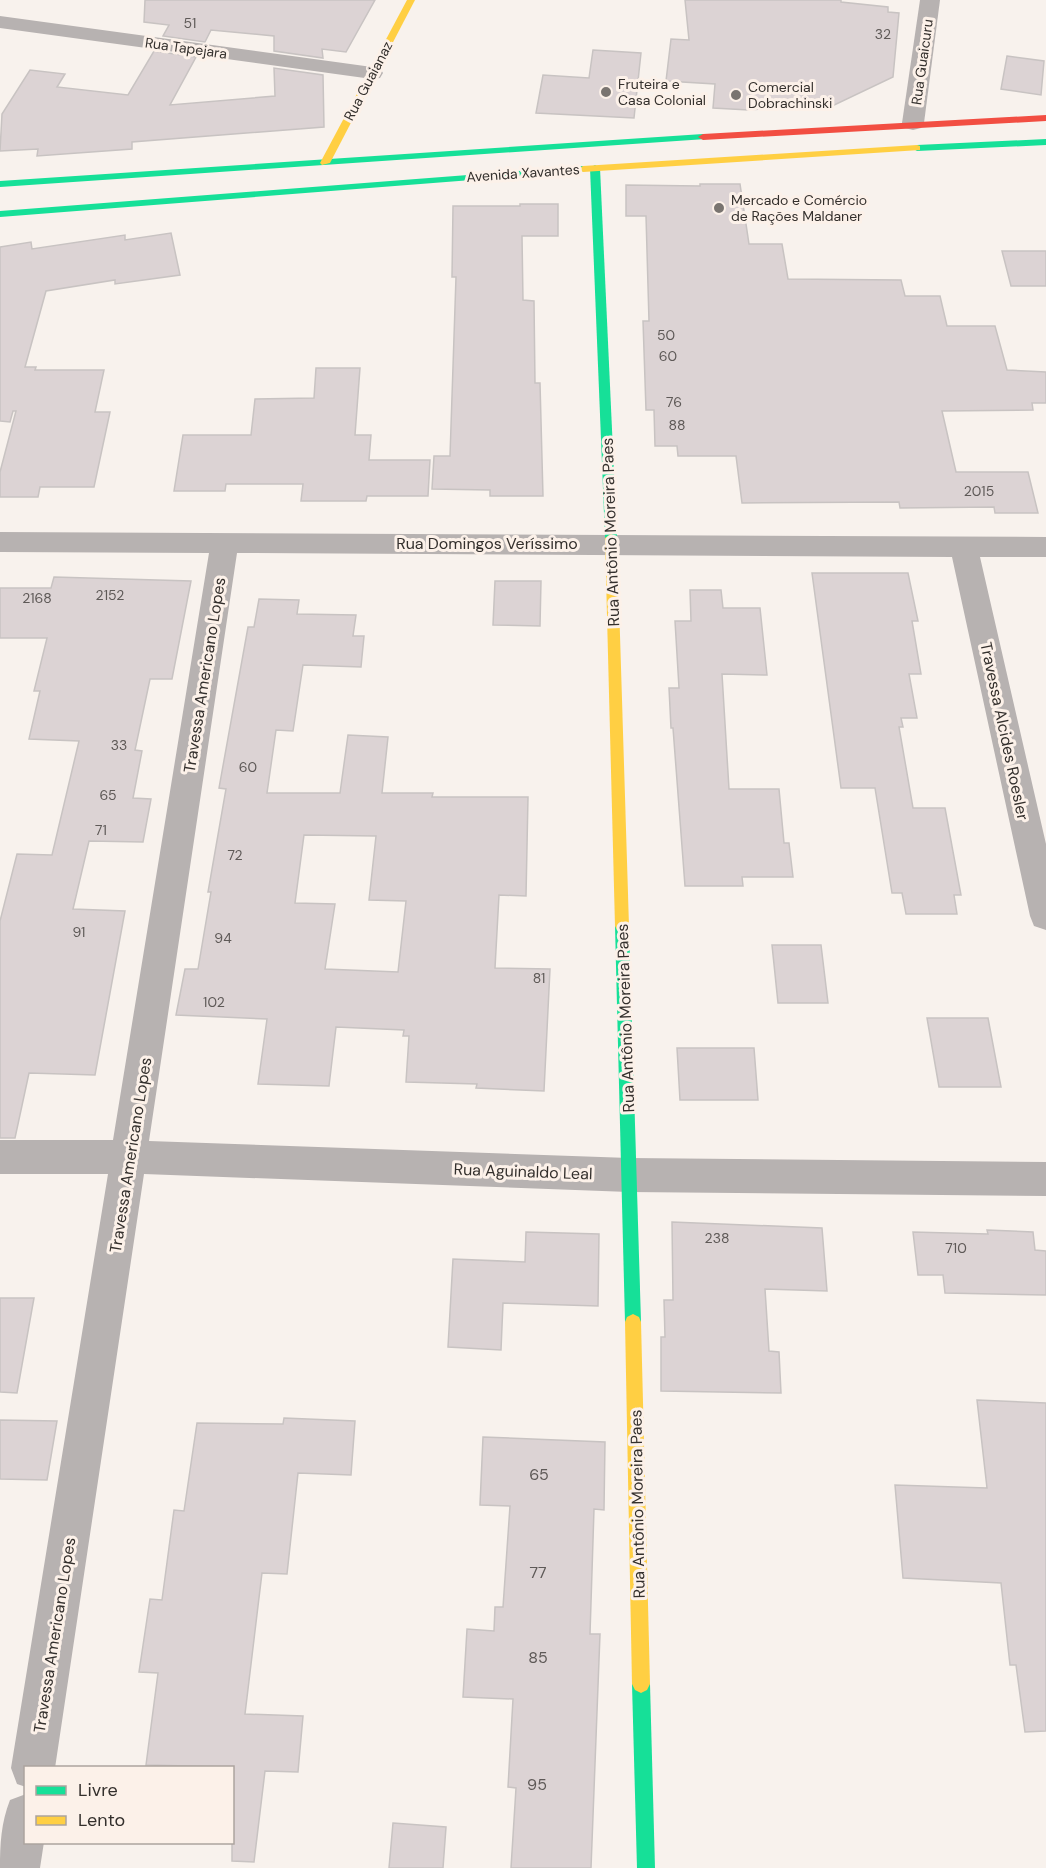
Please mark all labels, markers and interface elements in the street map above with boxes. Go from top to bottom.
house number: 51 [184,14,196,32]
street label: Rua Guaicuru [907,18,937,106]
house number: 32 [875,25,891,43]
street label: Rua Tapejara [144,33,228,63]
street label: Rua Guaianaz [340,38,396,124]
place label: Fruteira e Casa Colonial [618,75,706,109]
place label: Comercial Dobrachinski [748,78,832,112]
marker: Fruteira e Casa Colonial [599,85,613,99]
marker: Comercial Dobrachinski [729,88,743,102]
street label: Avenida Xavantes [466,160,580,186]
place label: Mercado e Comércio de Rações Maldaner [731,191,867,225]
marker: Mercado e Comércio de Rações Maldaner [712,201,726,215]
house number: 50 [657,326,675,344]
house number: 60 [659,347,677,365]
house number: 76 [666,393,682,411]
house number: 88 [668,416,686,434]
street label: Rua Antônio Moreira Paes [597,437,624,627]
house number: 2015 [964,482,994,500]
street label: Rua Domingos Veríssimo [396,533,578,554]
street label: Travessa Americano Lopes [179,576,230,774]
house number: 2152 [96,586,124,604]
house number: 2168 [22,589,52,607]
street label: Travessa Alcides Roesler [975,640,1034,822]
house number: 33 [111,736,127,754]
house number: 60 [239,758,257,776]
house number: 65 [99,786,117,804]
house number: 71 [95,821,107,839]
house number: 72 [227,846,243,864]
house number: 91 [73,923,85,941]
street label: Rua Antônio Moreira Paes [612,923,639,1113]
house number: 94 [214,929,232,947]
house number: 81 [533,969,545,987]
house number: 102 [203,993,225,1011]
street label: Travessa Americano Lopes [105,1056,156,1254]
street label: Rua Aguinaldo Leal [453,1159,593,1184]
house number: 238 [705,1229,729,1247]
house number: 710 [945,1239,967,1257]
street label: Rua Antônio Moreira Paes [625,1409,650,1599]
house number: 65 [529,1464,549,1485]
street label: Travessa Americano Lopes [29,1536,80,1734]
house number: 77 [529,1562,547,1583]
house number: 85 [528,1647,548,1668]
legend [24,1766,234,1844]
house number: 95 [527,1774,547,1795]
text: Livre [78,1778,118,1802]
text: Lento [78,1808,125,1832]

